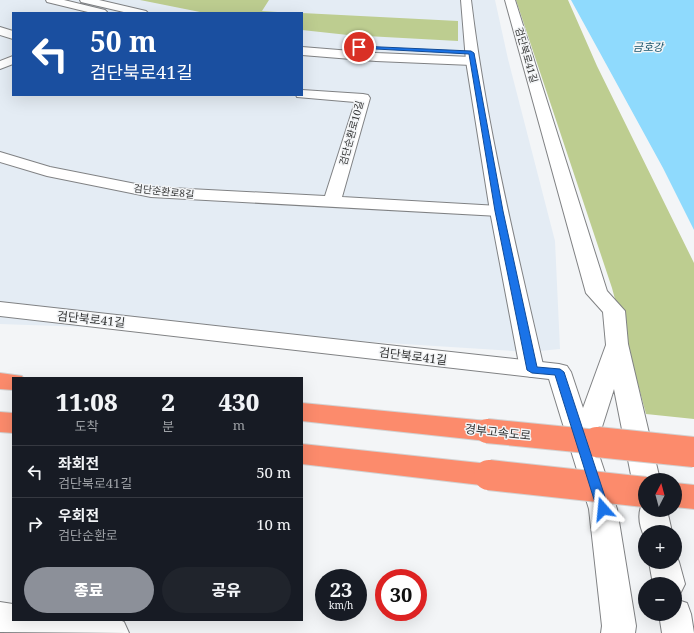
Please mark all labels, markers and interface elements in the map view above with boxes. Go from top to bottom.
text: 50 m [90,22,157,60]
street label: 검단북로41길 [512,26,542,84]
icon: left [24,28,76,80]
pin [342,30,376,64]
icon: arrive [348,36,370,58]
water label: 금호강 [633,39,665,54]
text: 검단북로41길 [90,60,193,84]
street label: 검단순환로10길 [336,99,366,167]
street label: 검단순환로8길 [133,181,195,201]
street label: 검단북로41길 [56,307,126,331]
street label: 검단북로41길 [378,343,448,369]
text: 11:08 [56,385,118,418]
text: 2 [161,385,175,418]
text: 430 [218,385,259,418]
text: m [233,416,245,434]
text: 도착 [75,417,99,435]
text: 분 [162,417,174,435]
street label: 경부고속도로 [464,420,532,444]
text: 좌회전 [58,453,99,473]
icon: left [24,461,46,483]
text: 50 m [256,462,291,482]
north arrow [638,473,682,517]
map controls [638,473,682,621]
text: 검단북로41길 [58,474,132,492]
position arrow [582,488,624,530]
text: 우회전 [58,505,99,525]
icon: right [24,513,46,535]
text: 10 m [256,514,291,534]
button: + [638,525,682,569]
text: 검단순환로 [58,526,118,544]
button: 종료 [24,567,154,613]
button: 공유 [162,567,291,613]
speed limit sign: 30 [375,569,427,621]
text: 23 [330,576,352,603]
button: − [638,577,682,621]
text: km/h [329,598,353,612]

